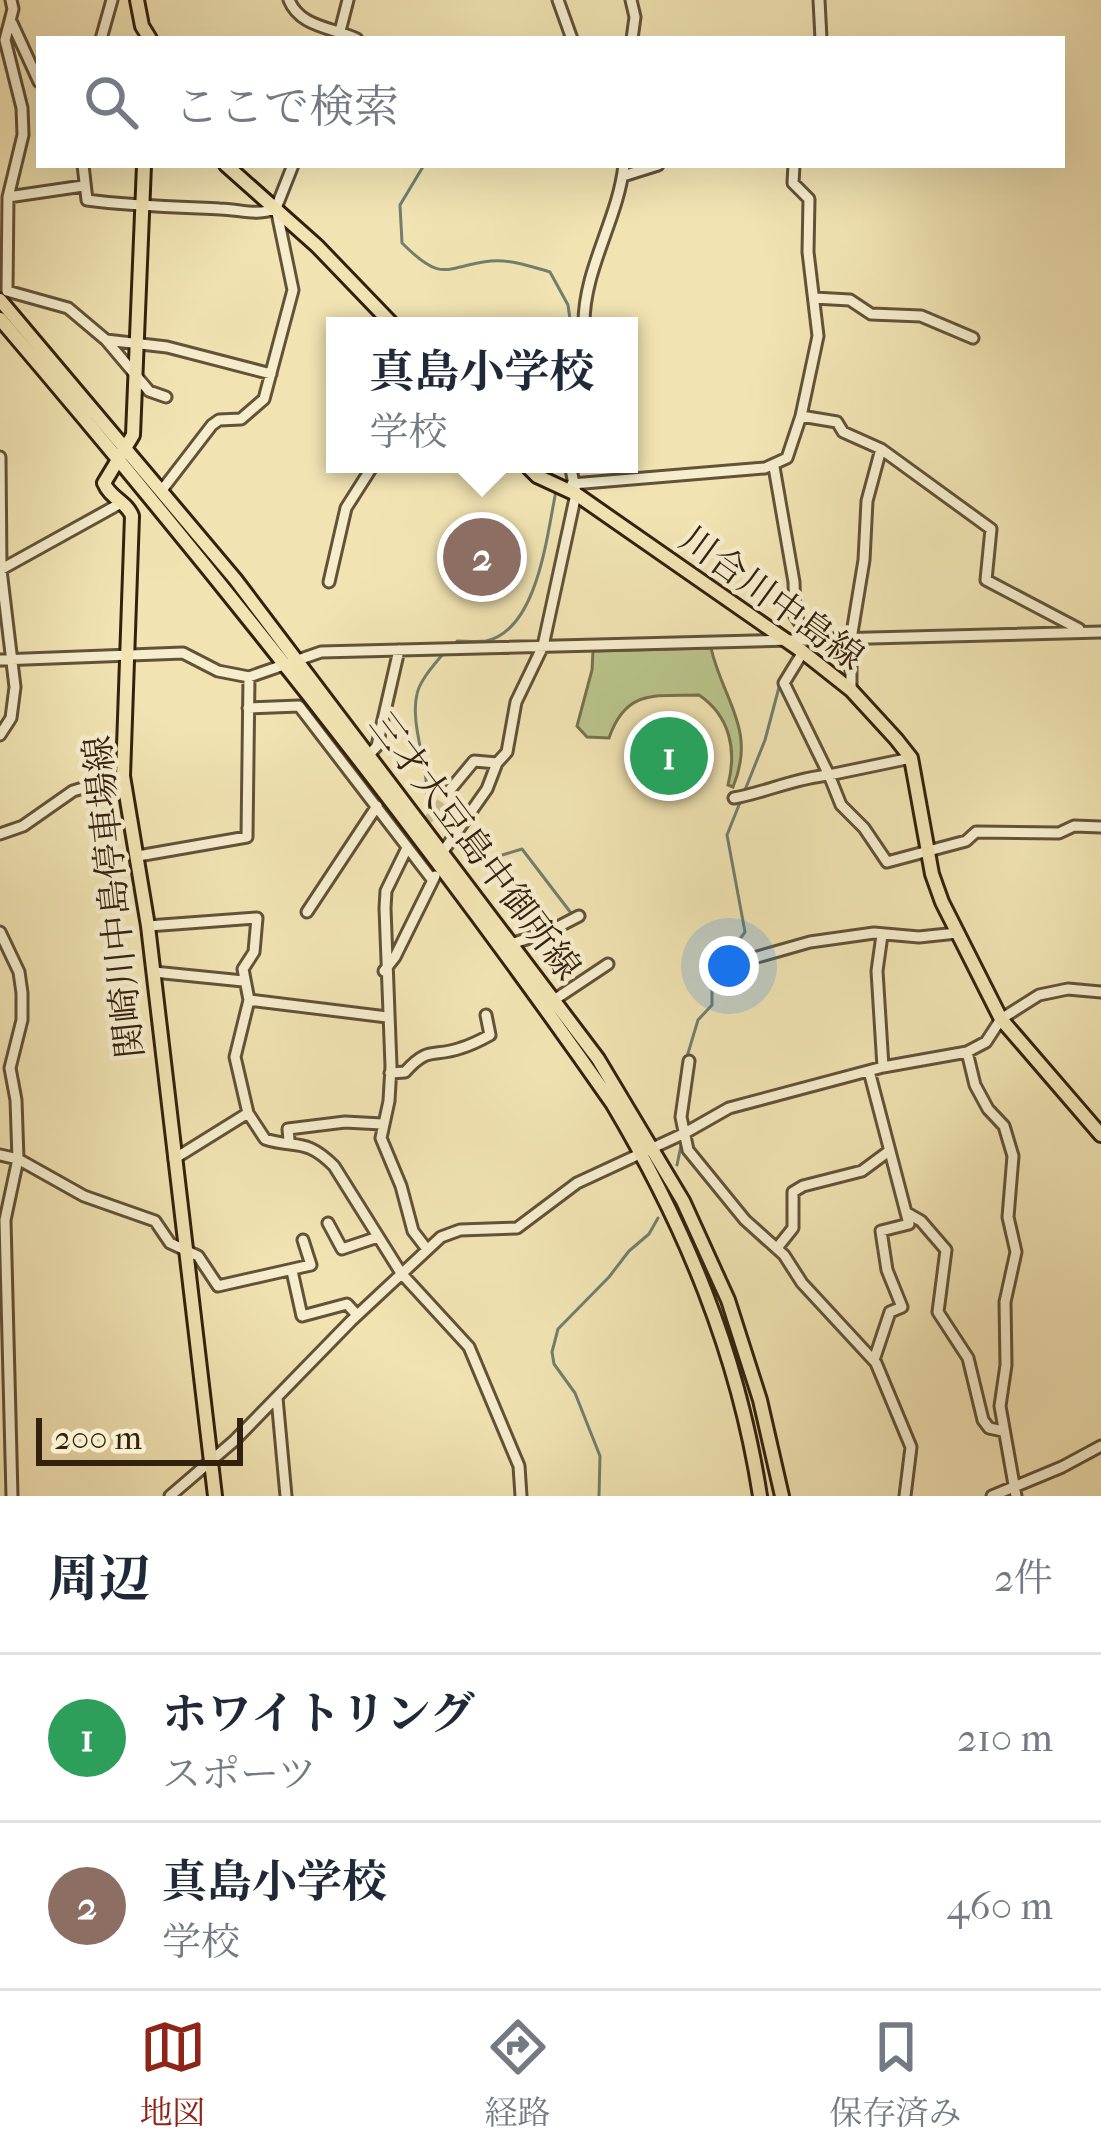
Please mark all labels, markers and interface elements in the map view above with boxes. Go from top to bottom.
search box [36,36,1065,168]
icon: search [78,69,144,135]
text: ここで検索 [174,81,399,134]
popup [326,317,638,473]
text: 真島小学校 [369,346,595,399]
text: 学校 [369,409,448,455]
pin: 2 [443,512,521,602]
street label: 川合川中島線 [672,518,872,678]
street label: 三才大豆島中御所線 [361,704,589,988]
pin: 1 [630,711,708,801]
street label: 関崎川中島停車場線 [76,734,152,1060]
your location [699,936,759,996]
scale bar [36,1412,243,1465]
text: 200 m [54,1419,142,1458]
text: 周辺 [48,1549,150,1609]
text: 2件 [994,1555,1053,1601]
text: ホワイトリング [162,1688,475,1741]
text: 1 [80,1715,94,1761]
text: 210 m [957,1715,1053,1761]
text: スポーツ [162,1751,316,1797]
text: 真島小学校 [162,1856,387,1909]
text: 2 [77,1883,97,1929]
text: 460 m [947,1883,1053,1929]
text: 学校 [162,1919,240,1965]
tab: 地図 [140,2014,206,2133]
tab: 経路 [485,2014,551,2133]
tab: 保存済み [830,2014,962,2133]

